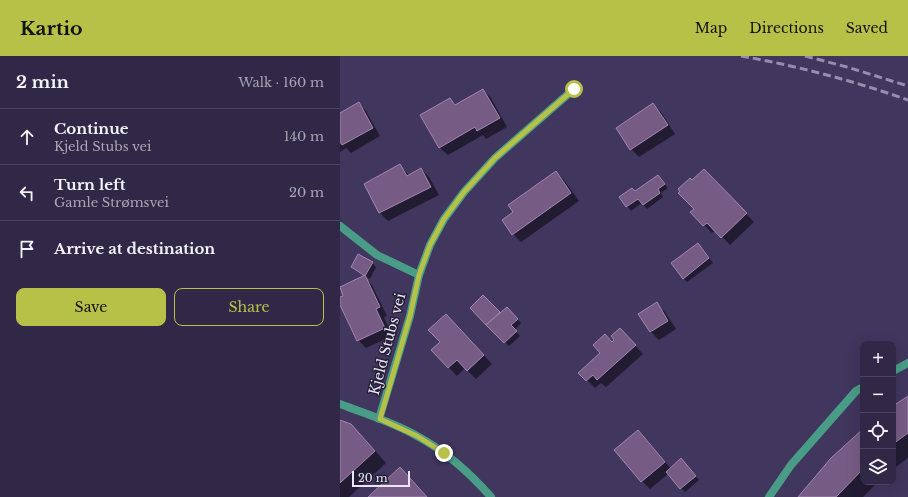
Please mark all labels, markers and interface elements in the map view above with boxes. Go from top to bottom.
text: Kartio [20,17,83,40]
text: Map [695,19,727,37]
text: Directions [749,19,824,37]
text: Saved [846,19,888,37]
text: 2 min [16,72,69,93]
text: Walk · 160 m [238,74,324,91]
route start [565,80,583,98]
text: Continue [54,119,129,138]
icon: ahead [16,126,38,148]
text: 140 m [284,128,324,145]
text: Kjeld Stubs vei [54,138,152,155]
text: Turn left [54,175,125,194]
icon: left [16,182,38,204]
text: 20 m [289,184,324,201]
text: Gamle Strømsvei [54,194,169,211]
icon: arrive [16,238,38,260]
text: Arrive at destination [54,239,215,258]
button: Save [16,288,166,326]
button: Share [174,288,324,326]
street label: Kjeld Stubs vei [365,291,409,397]
map controls [860,341,896,485]
button: + [860,341,896,377]
button: − [860,377,896,413]
button: locate [860,413,896,449]
route end [435,444,453,462]
button: layers [860,449,896,485]
scale bar [352,469,410,488]
text: 20 m [358,471,388,485]

